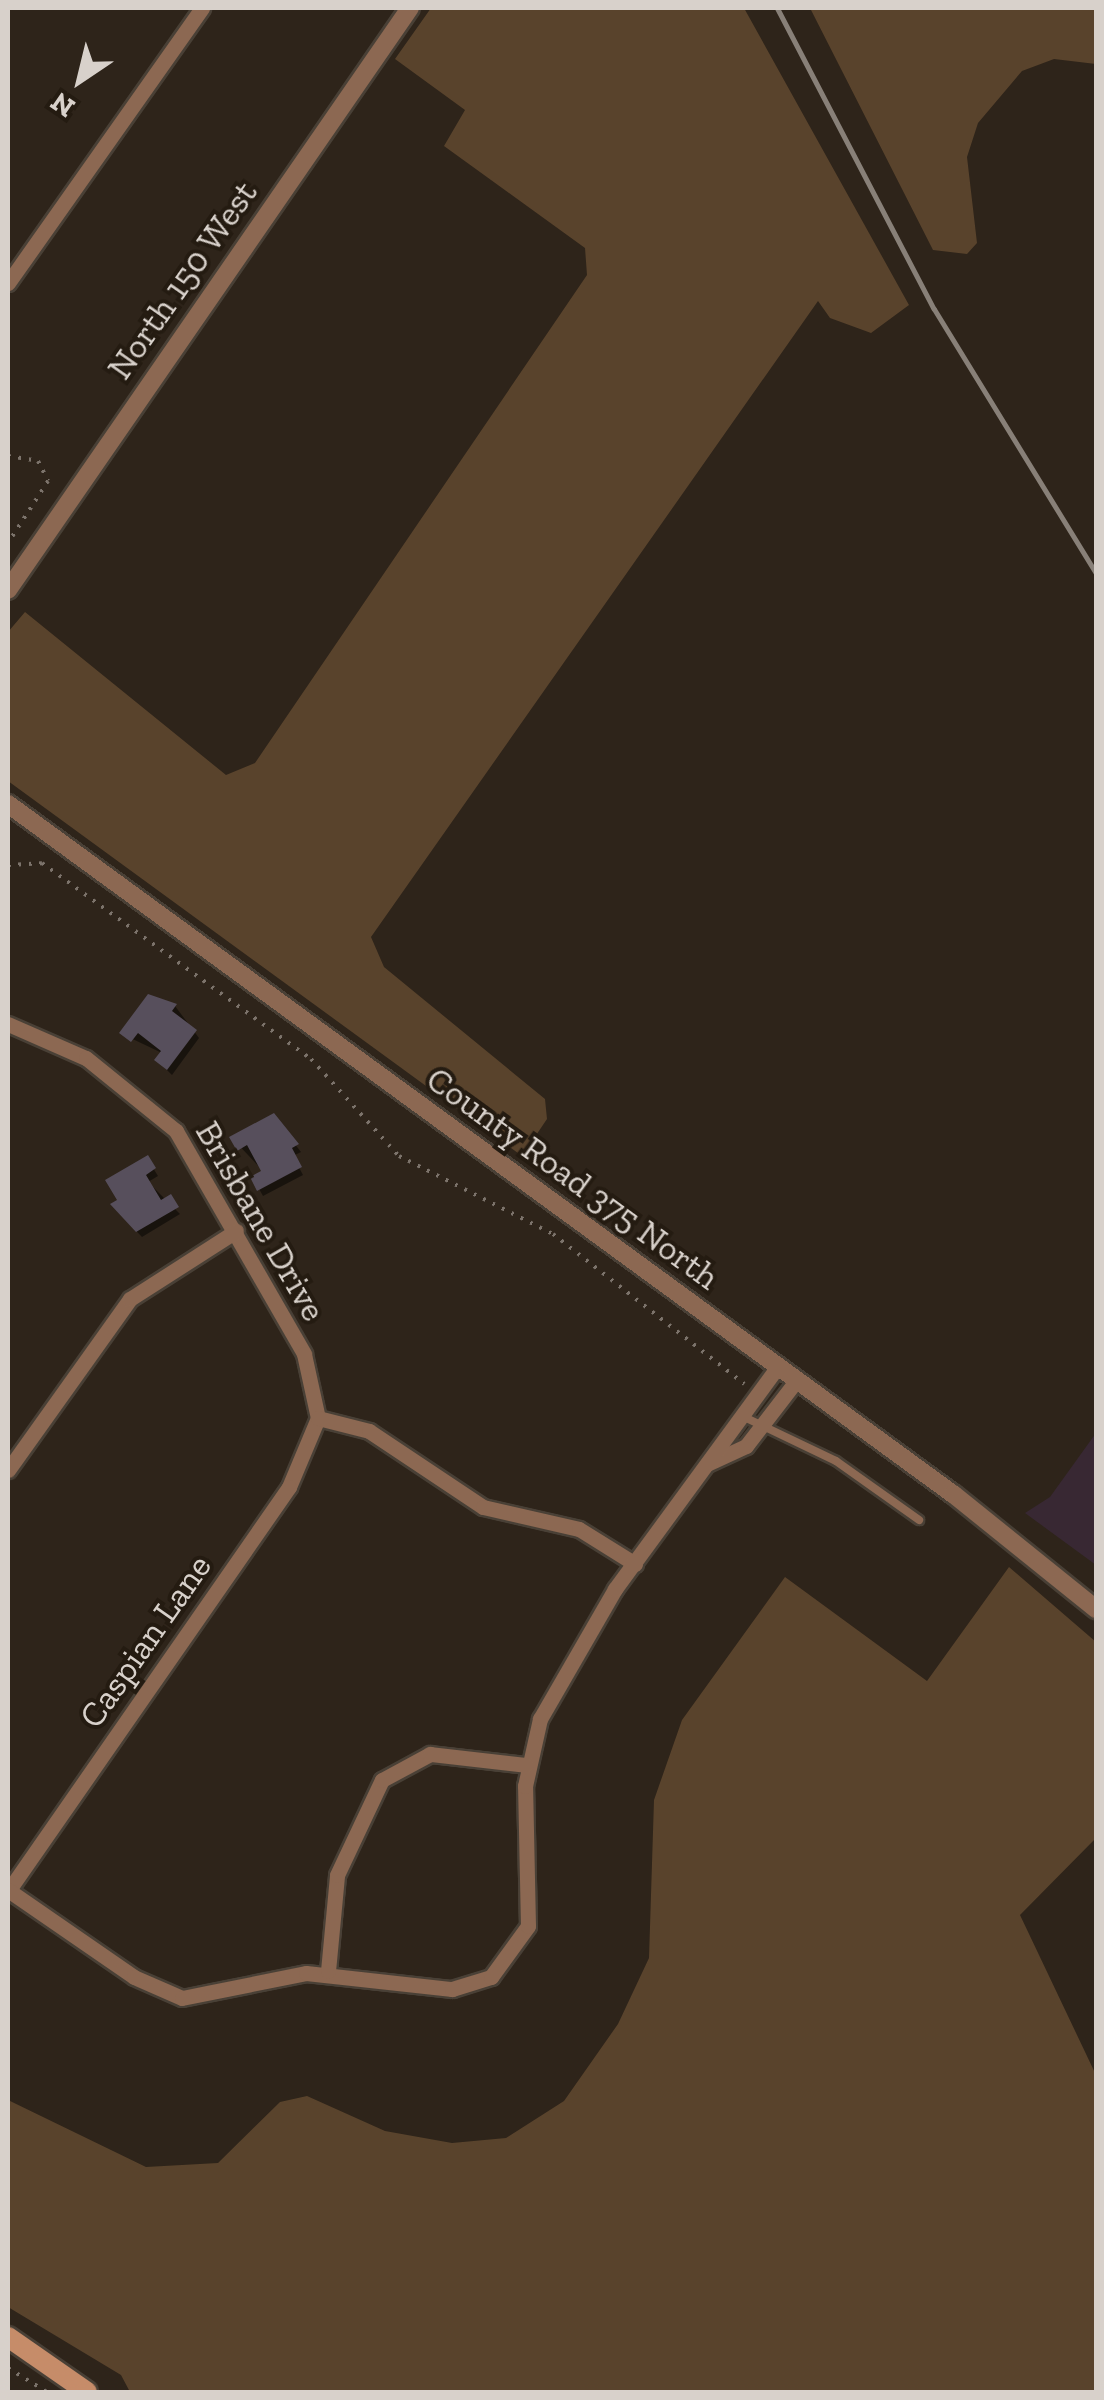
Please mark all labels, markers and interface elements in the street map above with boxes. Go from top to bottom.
north arrow [30,30,130,130]
text: N [44,85,81,125]
street label: North 150 West [98,172,266,388]
street label: County Road 375 North [418,1058,728,1298]
street label: Brisbane Drive [187,1114,335,1328]
street label: Caspian Lane [70,1547,220,1735]

